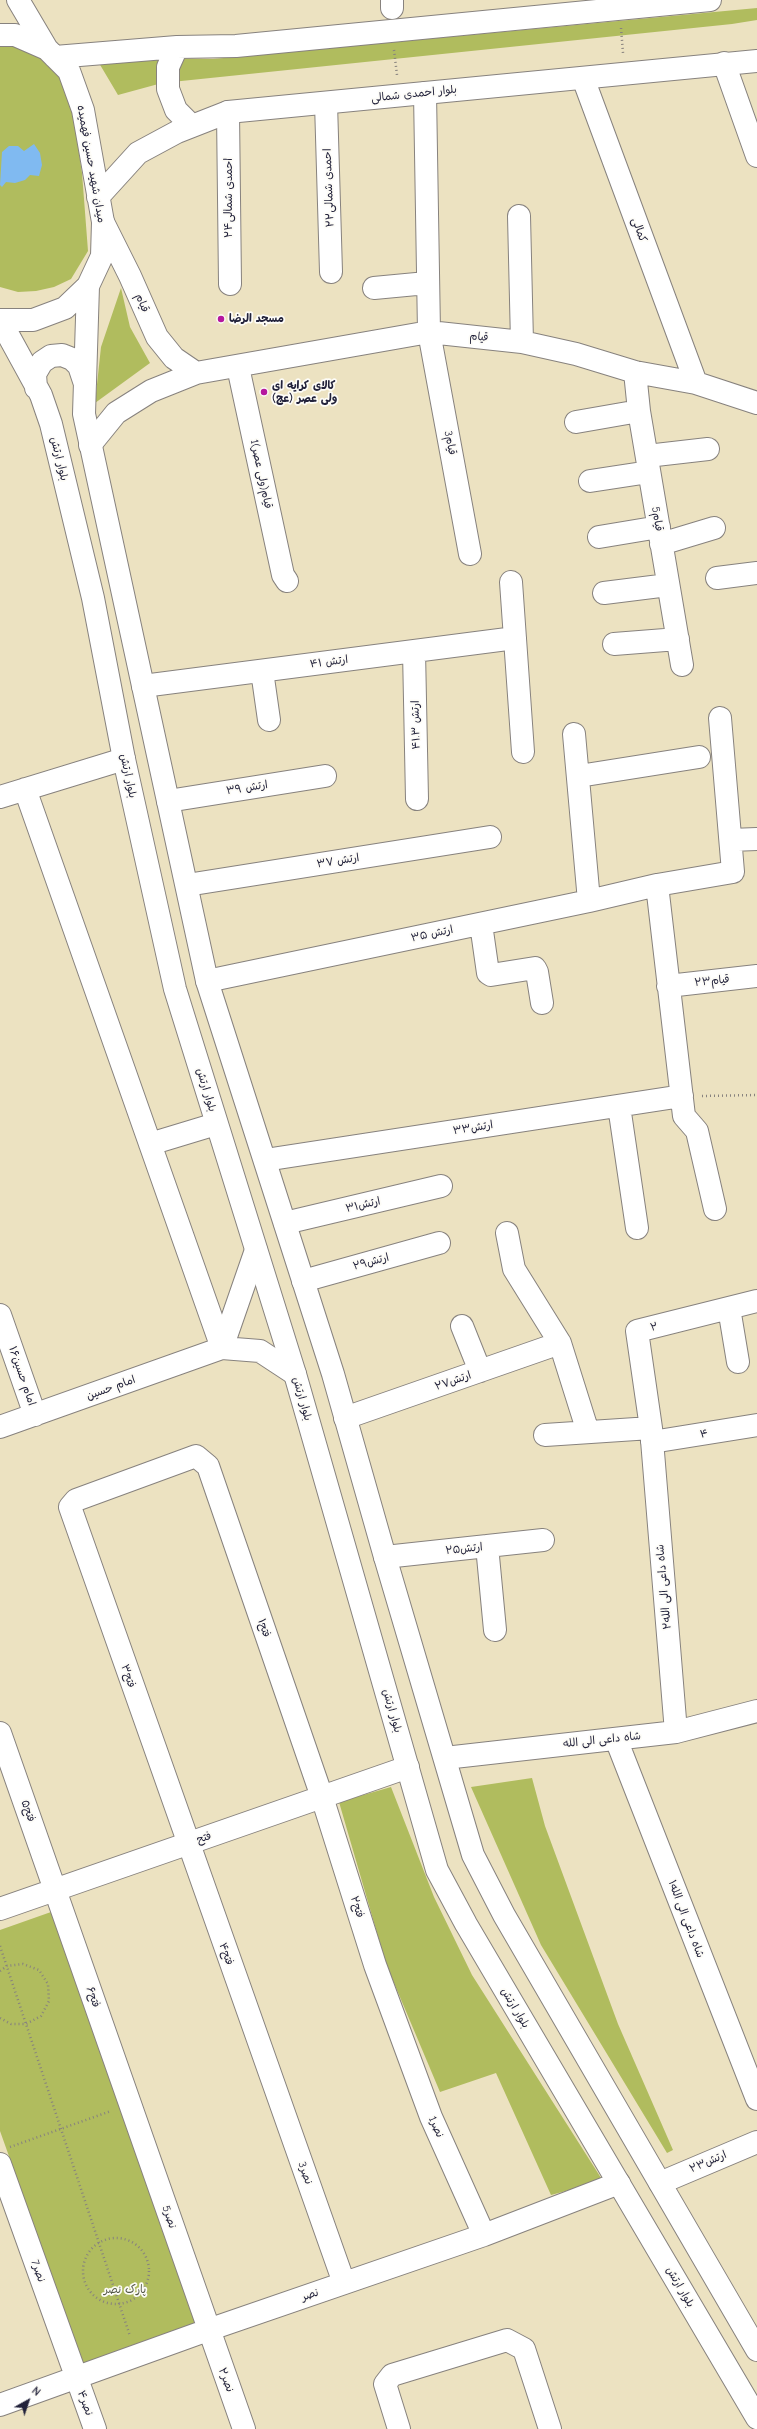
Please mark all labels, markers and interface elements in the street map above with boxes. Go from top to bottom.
street label: بلوار احمدی شمالی [370,83,458,105]
street label: میدان شهید حسین فهمیده [74,104,108,224]
street label: احمدی شمالی۲۲ [321,148,337,228]
street label: احمدی شمالی۲۴ [222,158,236,238]
street label: کمالی [628,216,650,244]
street label: قیام [132,292,152,314]
place label: مسجد الرضا [229,312,284,326]
marker: مسجد الرضا [216,314,226,324]
street label: قیام [469,330,489,344]
place label: کالای کرایه ای ولی عصر (عج) [272,379,337,405]
marker: کالای کرایه ای ولی عصر (عج) [259,387,269,397]
street label: قیام3 [441,430,459,456]
street label: بلوار ارتش [47,436,71,482]
street label: قیام(ولی عصر)1 [247,438,275,510]
street label: قیام5 [649,506,665,532]
street label: ارتش ۴۱ [309,653,349,671]
street label: ارتش ۴۱.۳ [409,700,423,750]
street label: بلوار ارتش [117,753,139,799]
street label: ارتش ۳۹ [225,778,269,798]
street label: ارتش ۳۷ [316,851,360,871]
street label: ارتش ۳۵ [410,923,454,945]
street label: قیام۲۳ [694,973,730,989]
street label: بلوار ارتش [193,1067,219,1113]
street label: ارتش۳۳ [452,1118,494,1138]
street label: ارتش۳۱ [344,1195,382,1215]
street label: ارتش۲۹ [351,1251,391,1273]
street label: ۲ [649,1320,659,1334]
street label: امام حسین۱۶ [6,1345,38,1407]
street label: ارتش۲۷ [433,1369,473,1393]
street label: امام حسین [85,1373,137,1403]
street label: بلوار ارتش [289,1376,315,1422]
street label: ۴ [699,1427,709,1441]
street label: ارتش۲۵ [445,1540,483,1558]
street label: شاه داعی الی الله۲ [654,1544,674,1630]
street label: ۱فتح [255,1617,273,1639]
street label: ۳فتح [118,1663,138,1689]
street label: بلوار ارتش [379,1688,405,1734]
street label: شاه داعی الی الله [562,1729,642,1751]
street label: ۵فتح [18,1798,38,1824]
street label: فتح [195,1829,213,1847]
street label: شاه داعی الی الله۱ [665,1878,707,1960]
street label: ۲فتح [347,1894,367,1920]
street label: فتح۴ [216,1941,236,1967]
street label: ۶فتح [83,1985,103,2009]
street label: بلوار ارتش [498,1985,532,2031]
street label: 1نصر [426,2114,446,2140]
street label: ارتش۲۳ [687,2148,729,2176]
street label: 3نصر [295,2160,315,2186]
street label: 5نصر [159,2204,179,2230]
street label: 7نصر [28,2258,48,2284]
street label: بلوار ارتش [663,2264,697,2310]
park label: پارک نصر [104,2283,146,2297]
street label: نصر [300,2286,320,2304]
street label: نصر۲ [216,2366,236,2394]
north arrow [8,2381,48,2421]
text: N [29,2384,43,2399]
street label: ۴نصر [74,2389,96,2417]

